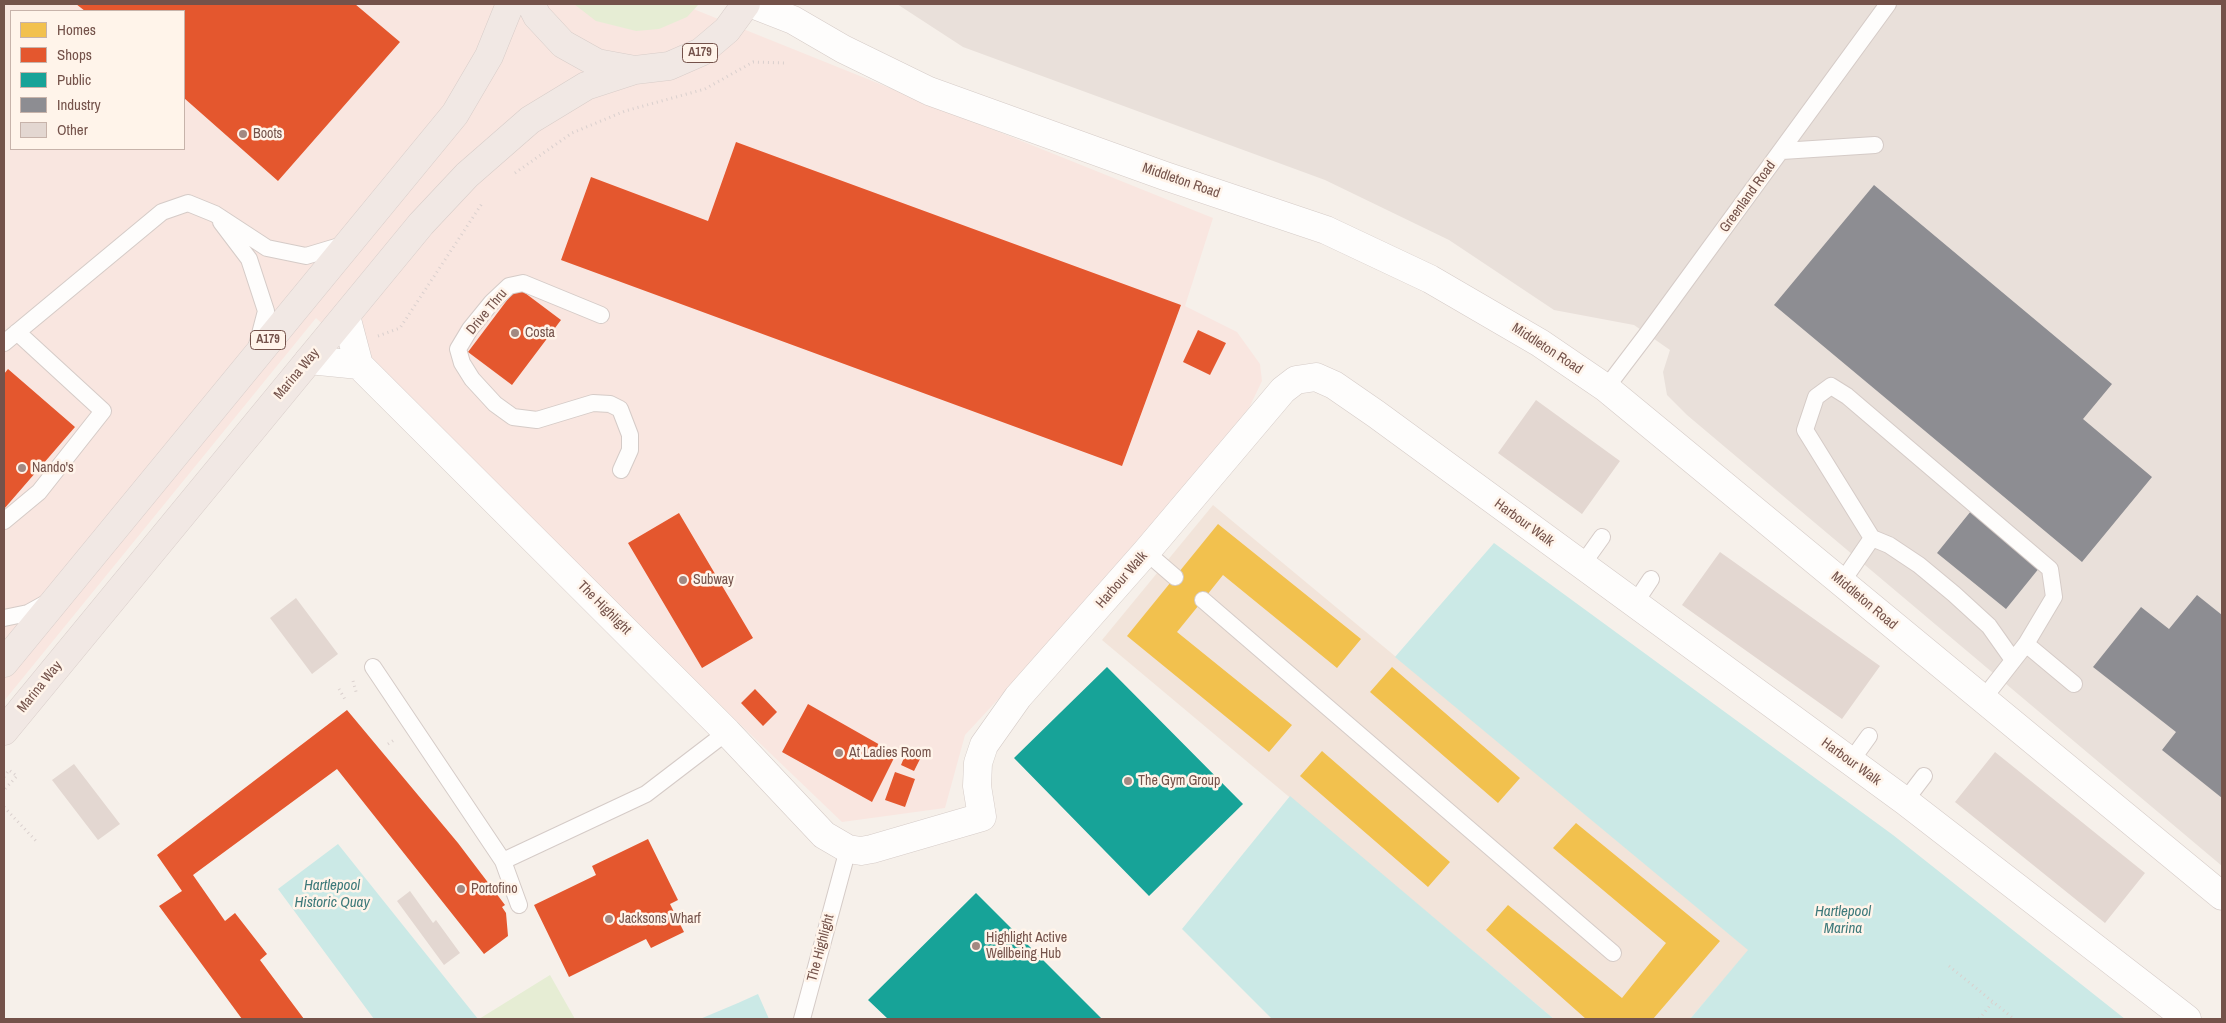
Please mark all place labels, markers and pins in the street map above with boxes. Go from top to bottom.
place label: Boots [253,126,282,142]
marker: Boots [237,128,249,140]
place label: Costa [525,325,555,341]
marker: Costa [509,327,521,339]
place label: Nando's [32,460,74,476]
marker: Nando's [16,462,28,474]
place label: Subway [693,572,734,588]
marker: Subway [677,574,689,586]
place label: At Ladies Room [849,745,931,761]
marker: At Ladies Room [833,747,845,759]
place label: The Gym Group [1138,773,1220,789]
marker: The Gym Group [1122,775,1134,787]
place label: Portofino [471,881,518,897]
marker: Portofino [455,883,467,895]
place label: Jacksons Wharf [619,911,701,927]
marker: Jacksons Wharf [603,913,615,925]
place label: Highlight Active Wellbeing Hub [986,930,1067,962]
marker: Highlight Active Wellbeing Hub [970,940,982,952]

